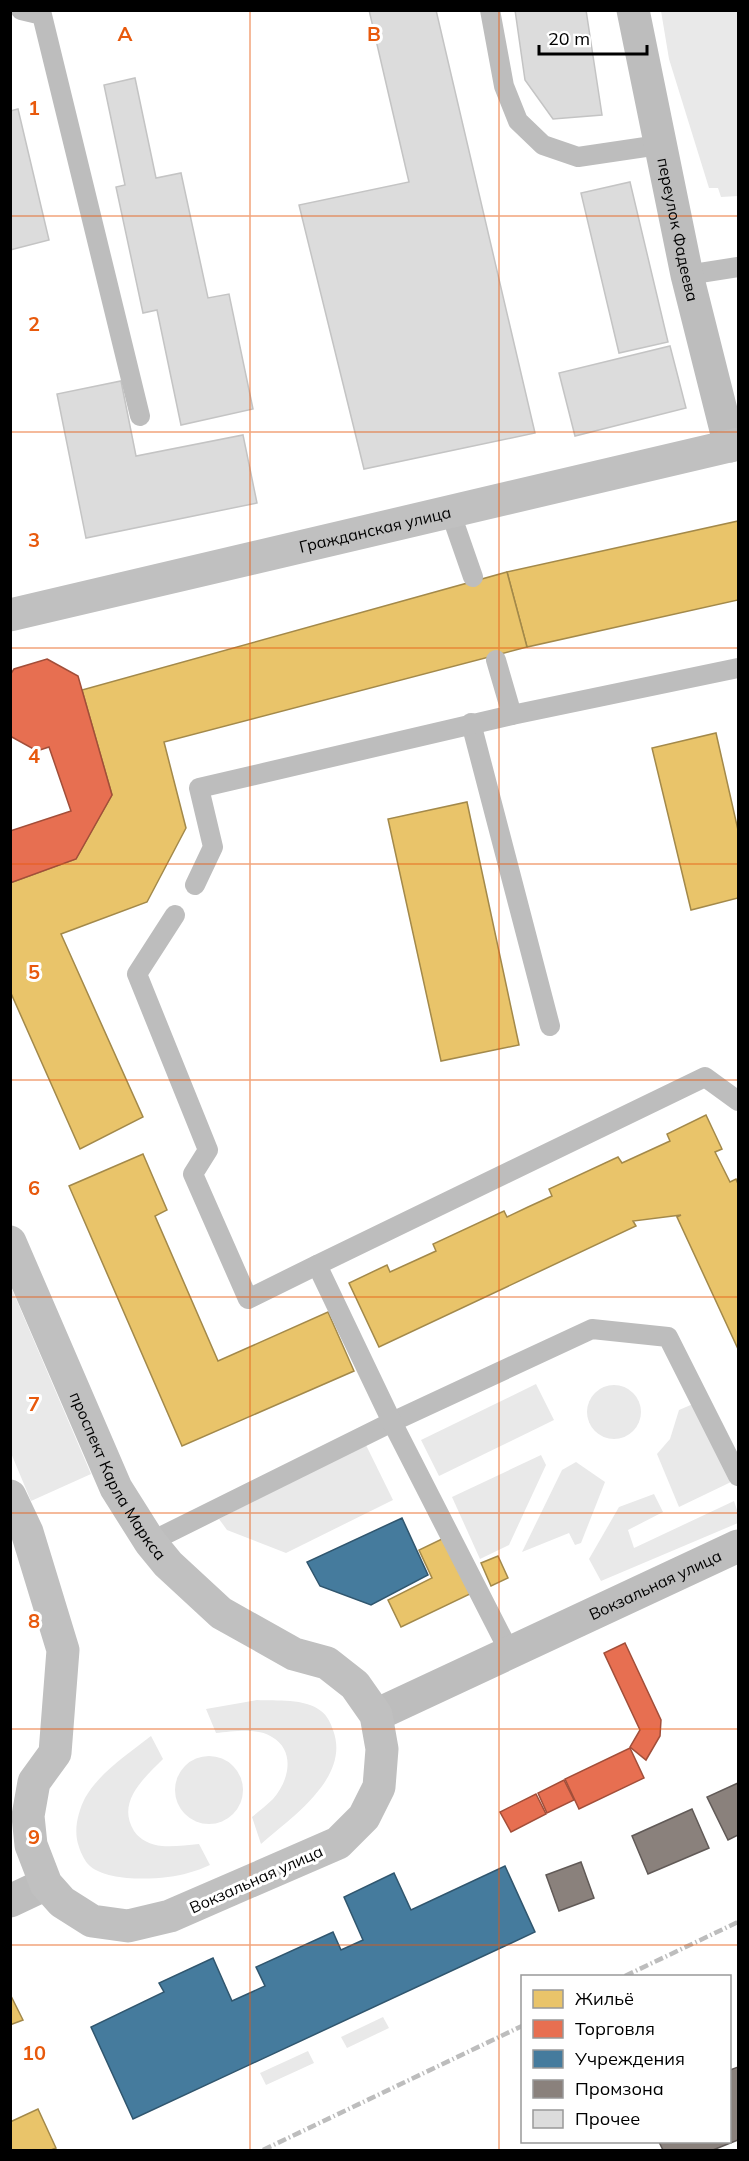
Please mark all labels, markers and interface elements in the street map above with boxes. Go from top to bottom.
scale bar [539,18,647,56]
text: A [118,21,133,46]
text: B [367,21,381,46]
text: 20 m [548,27,590,50]
text: 1 [28,95,40,120]
street label: переулок Фадеева [653,156,703,303]
text: 2 [28,311,40,336]
street label: Гражданская улица [297,502,453,557]
text: 3 [28,527,40,552]
text: 4 [28,743,40,768]
text: 5 [28,959,40,984]
text: 6 [28,1175,40,1200]
street label: проспект Карла Маркса [66,1389,171,1564]
text: 7 [28,1391,40,1416]
street label: Вокзальная улица [586,1545,725,1624]
text: 8 [28,1608,40,1633]
text: 9 [28,1824,40,1849]
street label: Вокзальная улица [186,1841,326,1917]
legend [521,1975,731,2143]
text: Жильё [575,1987,634,2010]
text: Торговля [575,2017,655,2040]
text: 10 [22,2040,46,2065]
text: Учреждения [574,2047,685,2070]
text: Промзона [575,2077,664,2100]
text: Прочее [575,2107,640,2130]

